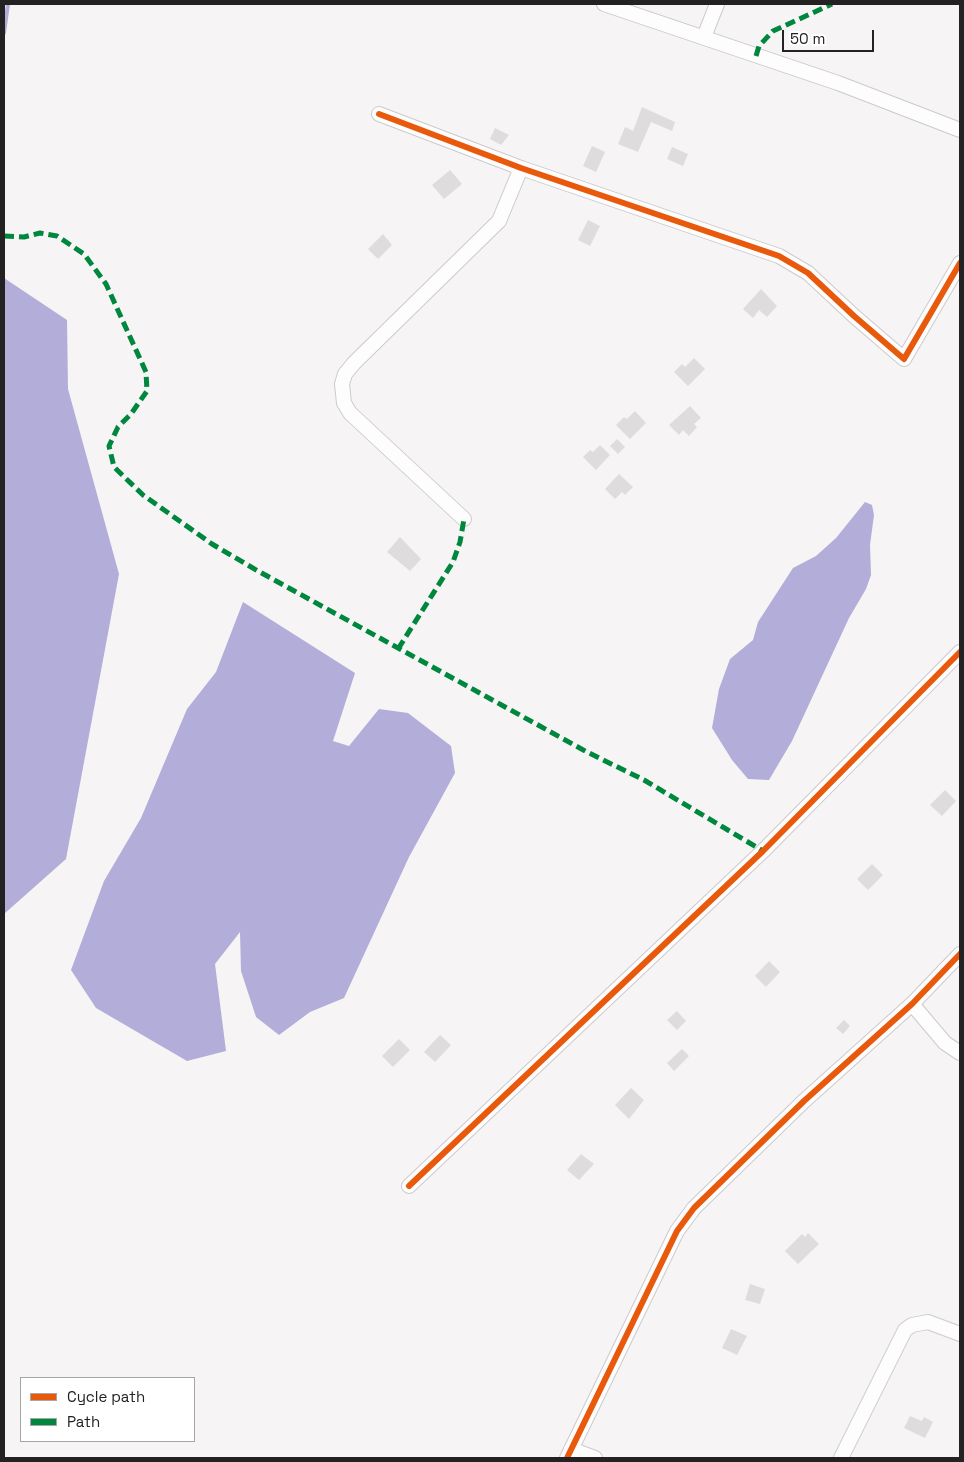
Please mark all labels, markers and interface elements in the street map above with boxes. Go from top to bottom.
scale bar [784,20,876,52]
text: 50 m [790,29,825,48]
legend [20,1377,195,1442]
text: Cycle path [67,1387,145,1406]
text: Path [67,1412,100,1431]

